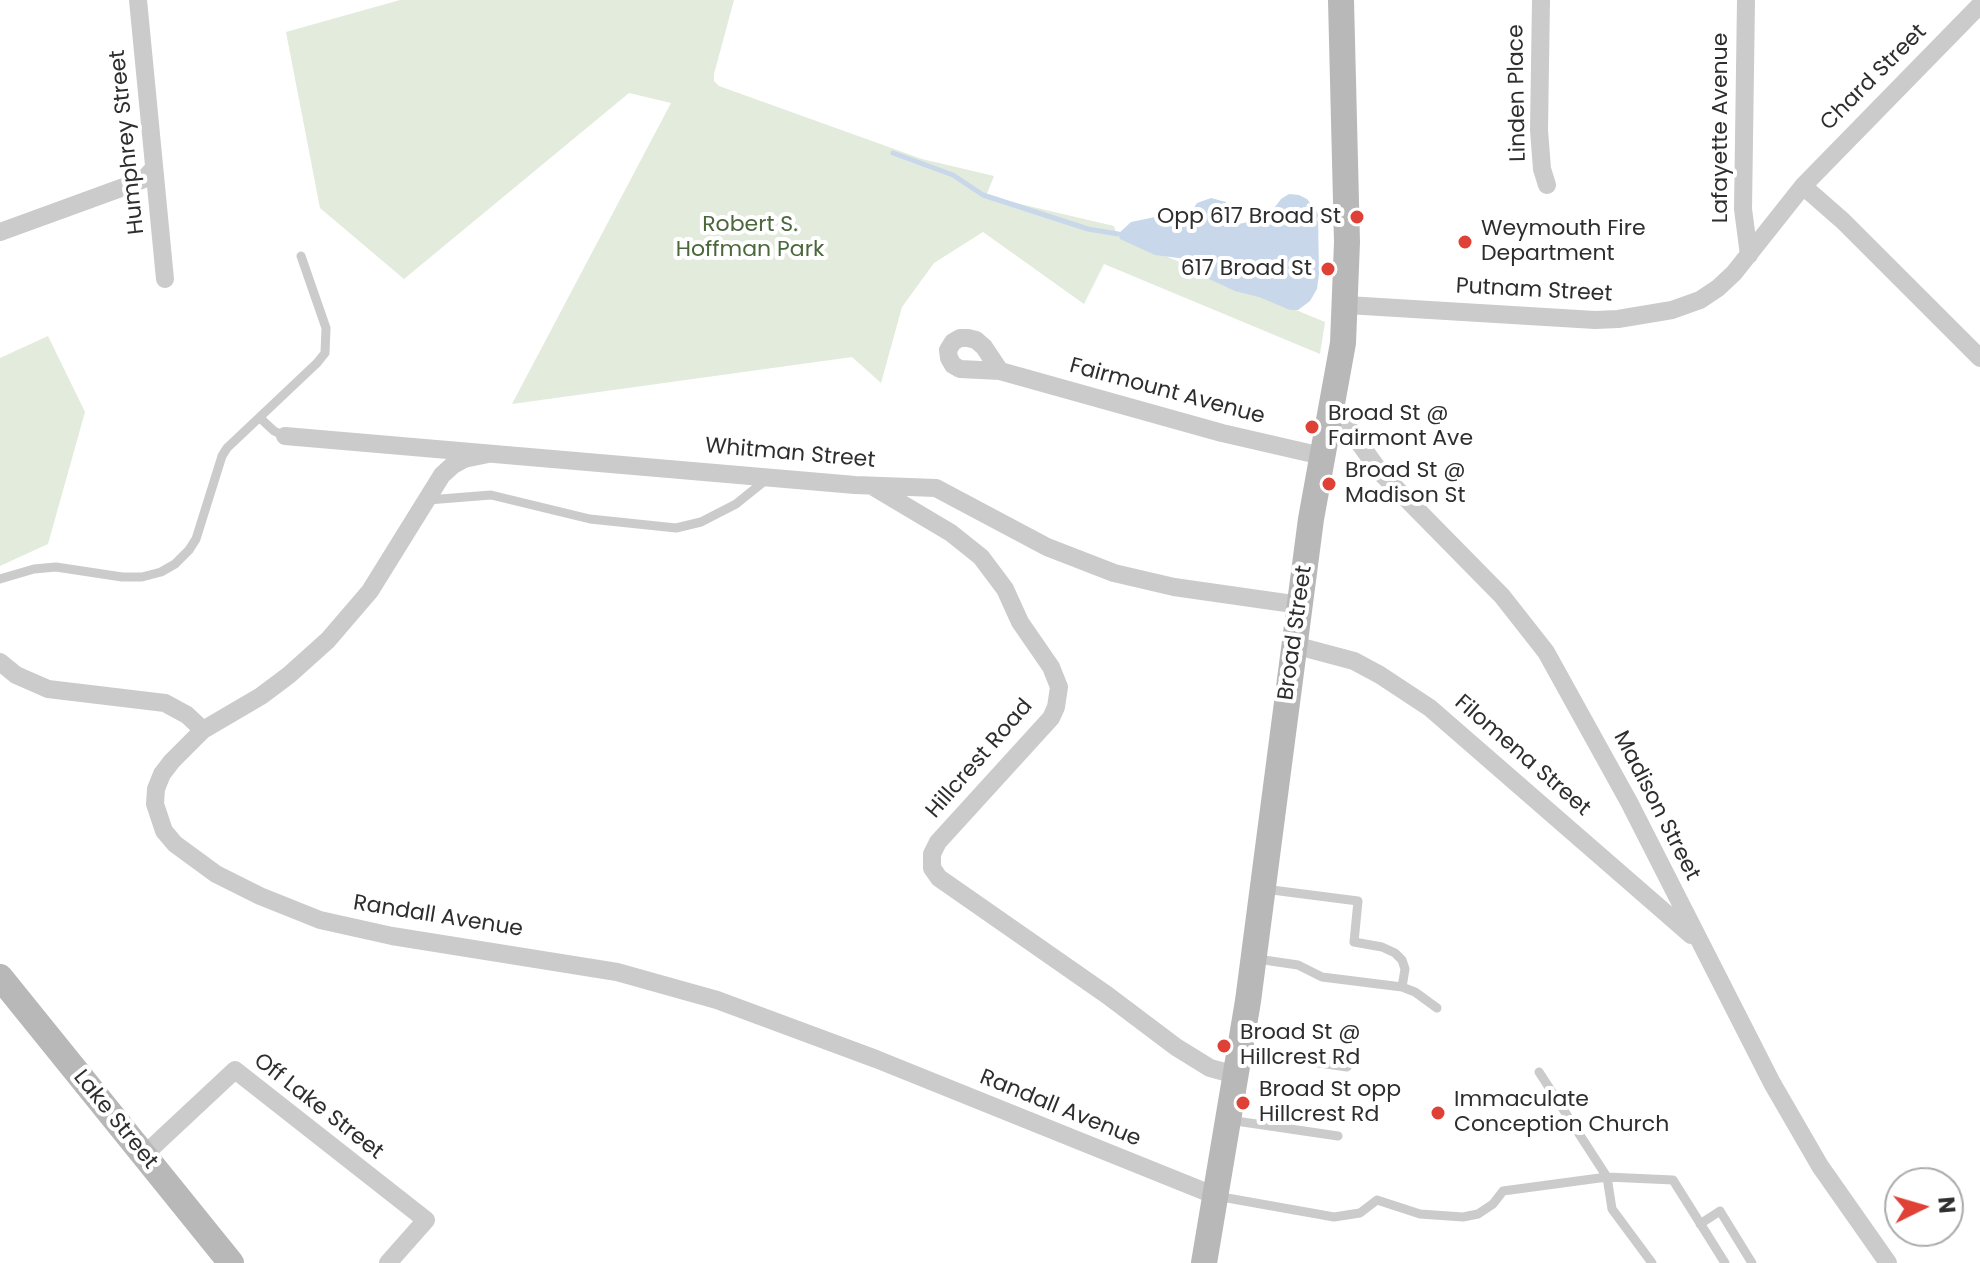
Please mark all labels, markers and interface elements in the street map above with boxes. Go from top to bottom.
street label: Chard Street [1815,19,1933,137]
street label: Linden Place [1504,24,1532,162]
street label: Lafayette Avenue [1708,33,1734,223]
street label: Humphrey Street [105,48,151,236]
place label: Opp 617 Broad St [1157,204,1341,230]
marker: Opp 617 Broad St [1348,208,1366,226]
park label: Robert S. Hoffman Park [676,212,824,264]
place label: Weymouth Fire Department [1481,216,1646,268]
marker: Weymouth Fire Department [1456,233,1474,251]
place label: 617 Broad St [1181,256,1312,282]
marker: 617 Broad St [1319,260,1337,278]
street label: Putnam Street [1455,274,1613,308]
street label: Fairmount Avenue [1067,353,1267,431]
place label: Broad St @ Fairmont Ave [1328,401,1473,452]
marker: Broad St @ Fairmont Ave [1303,418,1321,436]
street label: Whitman Street [704,433,876,475]
place label: Broad St @ Madison St [1345,458,1466,510]
marker: Broad St @ Madison St [1320,475,1338,493]
street label: Broad Street [1273,564,1319,702]
street label: Filomena Street [1449,690,1595,822]
street label: Hillcrest Road [921,694,1039,824]
street label: Madison Street [1607,727,1705,885]
street label: Randall Avenue [351,891,525,943]
place label: Broad St @ Hillcrest Rd [1240,1020,1360,1072]
marker: Broad St @ Hillcrest Rd [1215,1037,1233,1055]
street label: Off Lake Street [248,1048,388,1166]
street label: Lake Street [67,1065,163,1175]
street label: Randall Avenue [976,1065,1144,1153]
place label: Broad St opp Hillcrest Rd [1259,1077,1401,1128]
place label: Immaculate Conception Church [1454,1087,1669,1138]
marker: Broad St opp Hillcrest Rd [1234,1094,1252,1112]
marker: Immaculate Conception Church [1429,1104,1447,1122]
north arrow [1884,1167,1964,1247]
text: N [1930,1195,1963,1215]

